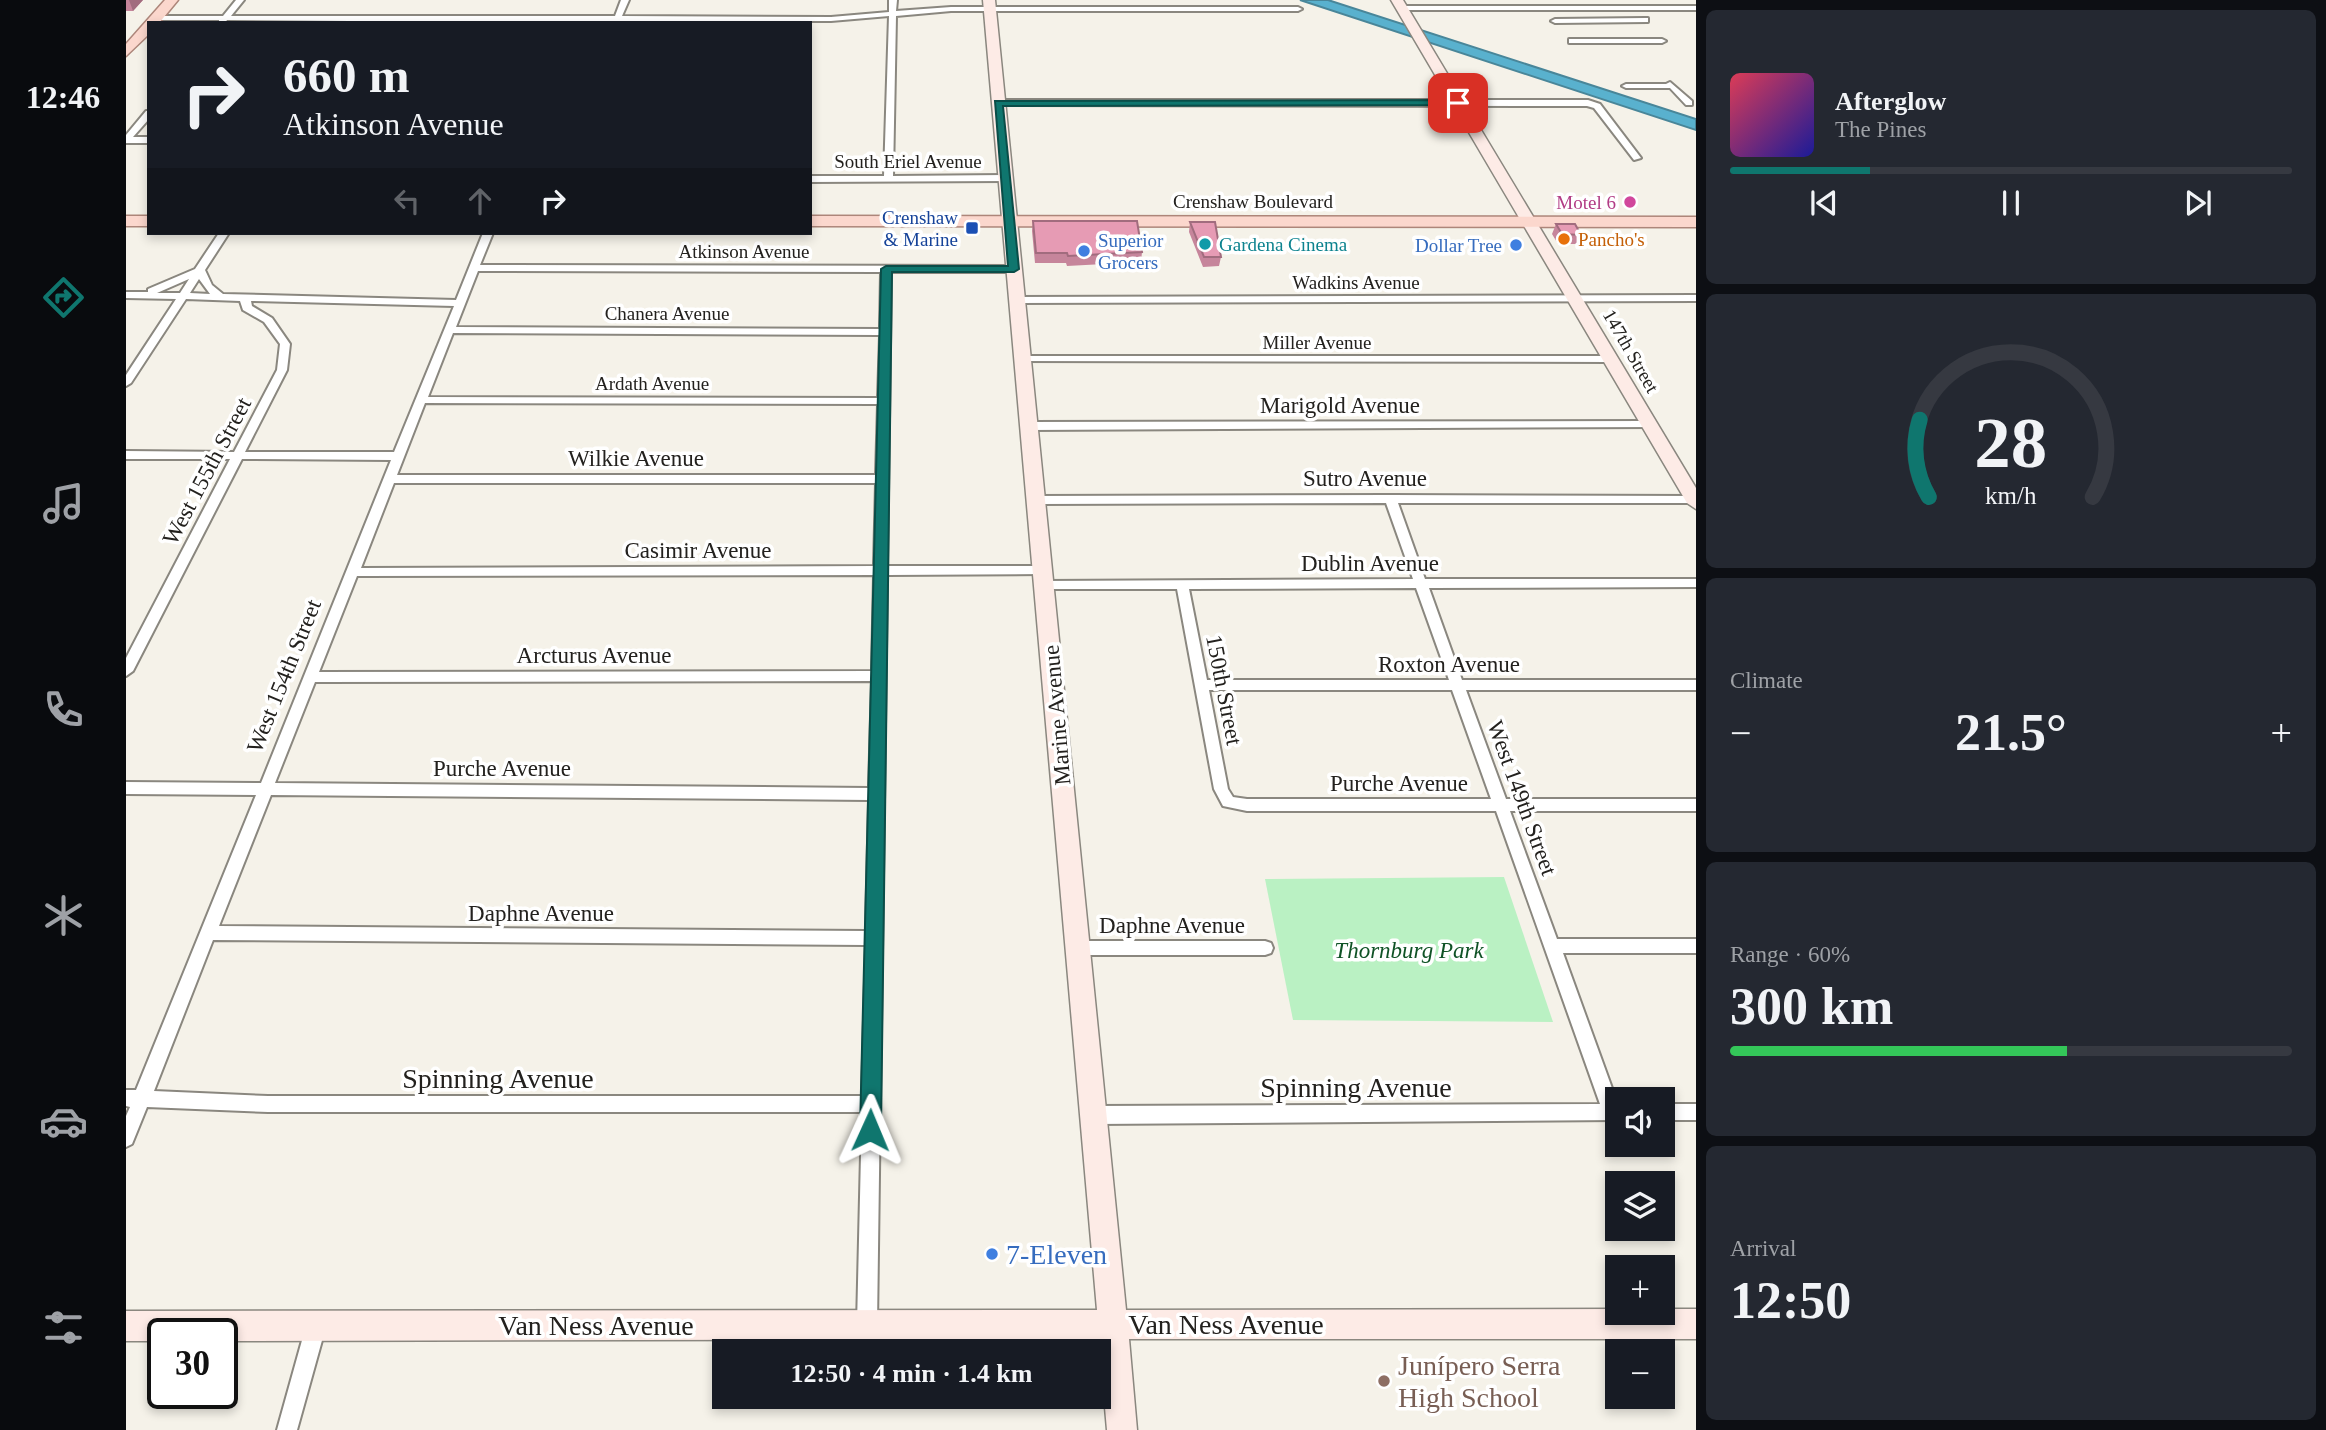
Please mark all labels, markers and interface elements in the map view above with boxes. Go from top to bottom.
text: 660 m [283,48,410,103]
icon: right [168,49,259,140]
pin [1428,73,1488,133]
text: 12:46 [26,79,100,115]
icon: arrive [1439,84,1477,122]
text: Afterglow [1835,87,1946,116]
text: Atkinson Avenue [283,106,504,142]
text: The Pines [1835,117,1926,142]
street label: South Eriel Avenue [834,151,982,172]
icon: left [388,182,426,220]
icon: ahead [461,182,499,220]
icon: right [534,182,572,220]
icon: previous [1805,184,1843,222]
icon: pause [1992,184,2030,222]
icon: next [2179,184,2217,222]
street label: Crenshaw Boulevard [1173,191,1333,212]
place label: Motel 6 [1556,192,1616,213]
marker: Motel 6 [1622,194,1638,210]
place label: Crenshaw & Marine [882,207,958,250]
marker: Crenshaw & Marine [964,220,980,236]
place label: Pancho's [1578,229,1645,250]
place label: Superior Grocers [1098,230,1164,273]
marker: Pancho's [1556,231,1572,247]
place label: Gardena Cinema [1219,234,1348,255]
place label: Dollar Tree [1415,235,1502,256]
marker: Gardena Cinema [1197,236,1213,252]
marker: Dollar Tree [1508,237,1524,253]
street label: Atkinson Avenue [678,241,810,262]
marker: Superior Grocers [1076,243,1092,259]
street label: Wadkins Avenue [1292,272,1420,293]
icon: directions [39,273,88,322]
street label: Chanera Avenue [605,303,729,324]
street label: 147th Street [1599,306,1664,397]
street label: Miller Avenue [1263,332,1371,353]
street label: Ardath Avenue [595,373,709,394]
street label: West 155th Street [158,393,257,549]
street label: Marigold Avenue [1260,393,1420,418]
text: 28 [1975,402,2047,483]
street label: Wilkie Avenue [568,446,704,471]
street label: Sutro Avenue [1303,466,1427,491]
icon: music [39,479,88,528]
text: km/h [1985,482,2037,509]
street label: Casimir Avenue [624,538,772,563]
street label: Dublin Avenue [1301,551,1439,576]
street label: West 154th Street [242,595,326,756]
street label: 150th Street [1201,633,1247,748]
street label: Arcturus Avenue [517,643,671,668]
street label: Marine Avenue [1038,644,1076,786]
street label: Roxton Avenue [1378,652,1520,677]
text: Climate [1730,668,1803,693]
icon: phone [39,685,88,734]
text: 21.5° [1955,704,2067,761]
text: − [1730,712,1751,754]
text: + [2271,712,2292,754]
street label: West 149th Street [1482,717,1562,879]
street label: Purche Avenue [433,756,571,781]
street label: Purche Avenue [1330,771,1468,796]
icon: climate [39,891,88,940]
street label: Daphne Avenue [468,901,614,926]
street label: Daphne Avenue [1099,913,1245,938]
park label: Thornburg Park [1334,938,1484,963]
text: Range · 60% [1730,942,1850,967]
text: 300 km [1730,978,1893,1035]
street label: Spinning Avenue [402,1063,594,1094]
street label: Spinning Avenue [1260,1072,1452,1103]
map controls [1605,1087,1675,1409]
button: sound [1605,1087,1675,1157]
position arrow [833,1093,907,1167]
icon: car [39,1097,88,1146]
button: layers [1605,1171,1675,1241]
text: Arrival [1730,1236,1796,1261]
place label: 7-Eleven [1006,1239,1107,1270]
marker: 7-Eleven [984,1246,1000,1262]
button: + [1605,1255,1675,1325]
text: 12:50 [1730,1272,1851,1329]
icon: filters [39,1303,88,1352]
street label: Van Ness Avenue [1128,1309,1324,1340]
street label: Van Ness Avenue [498,1310,694,1341]
speed limit sign: 30 [147,1318,238,1409]
button: − [1605,1339,1675,1409]
place label: Junípero Serra High School [1398,1350,1561,1413]
text: 12:50 · 4 min · 1.4 km [791,1359,1032,1388]
marker: Junípero Serra High School [1376,1373,1392,1389]

